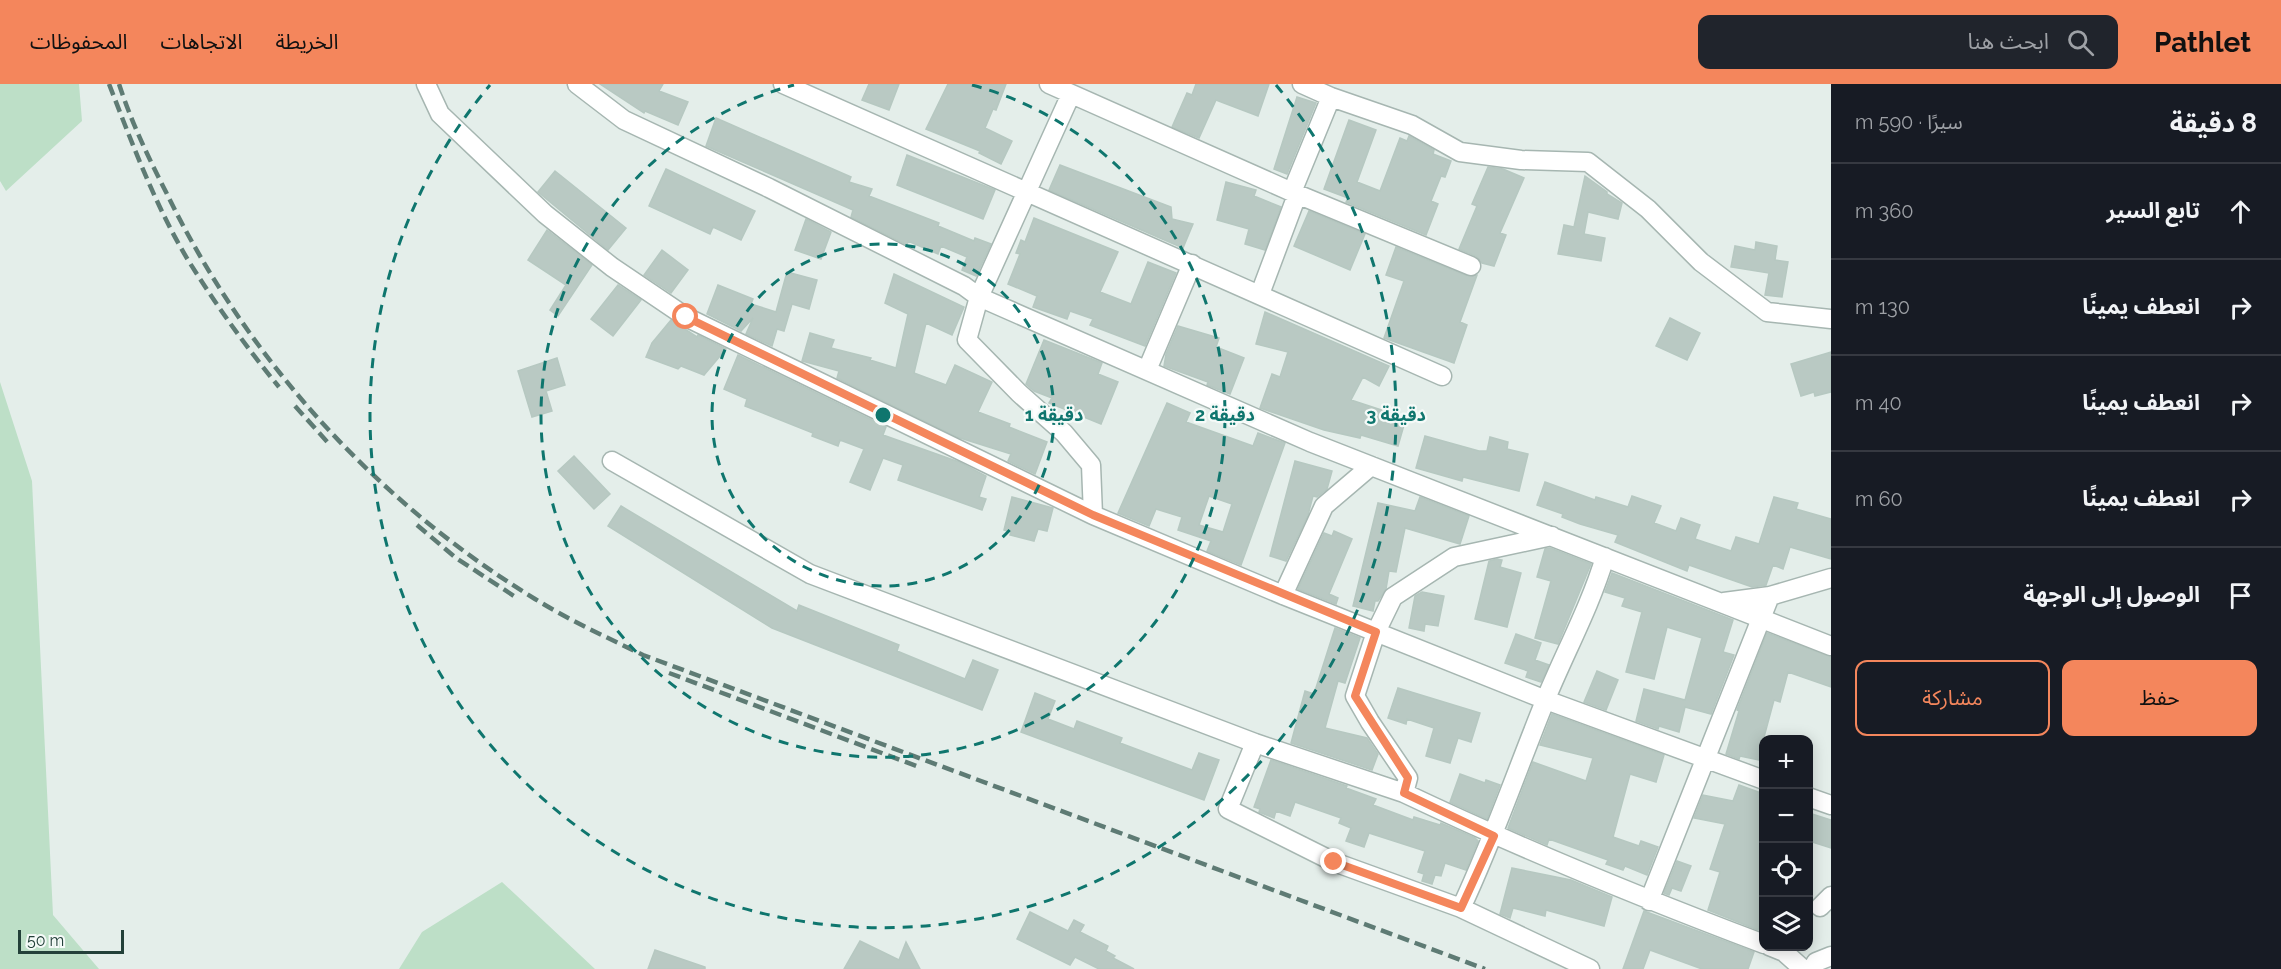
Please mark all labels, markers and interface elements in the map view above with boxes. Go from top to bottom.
search box [1698,15,2118,69]
icon: search [2064,26,2097,59]
text: Pathlet [2154,26,2251,59]
text: ابحث هنا [1967,28,2049,54]
text: المحفوظات [30,29,127,54]
text: الاتجاهات [160,29,242,54]
text: الخريطة [275,29,338,54]
text: 8 دقيقة [2170,108,2257,138]
text: سيرًا · 590 m [1855,110,1963,134]
icon: ahead [2224,195,2257,228]
text: تابع السير [2106,197,2200,223]
text: 360 m [1855,199,1913,223]
icon: right [2224,291,2257,324]
text: انعطف يمينًا [2082,293,2200,319]
text: 130 m [1855,295,1910,319]
route start [672,303,698,329]
icon: right [2224,387,2257,420]
text: انعطف يمينًا [2082,389,2200,415]
text: 40 m [1855,391,1902,415]
text: 1 دقيقة [1025,404,1083,425]
text: 2 دقيقة [1195,404,1255,425]
text: 3 دقيقة [1366,404,1426,425]
centre of rings [873,405,893,425]
icon: right [2224,483,2257,516]
text: انعطف يمينًا [2082,485,2200,511]
text: 60 m [1855,487,1903,511]
icon: arrive [2224,579,2257,612]
text: الوصول إلى الوجهة [2023,581,2200,607]
button: مشاركة [1855,660,2050,736]
button: حفظ [2062,660,2257,736]
map controls [1759,735,1813,951]
button: + [1759,735,1813,789]
button: − [1759,789,1813,843]
button: locate [1759,843,1813,897]
route end [1320,848,1346,874]
button: layers [1759,897,1813,951]
scale bar [18,927,124,954]
text: 50 m [27,931,64,950]

